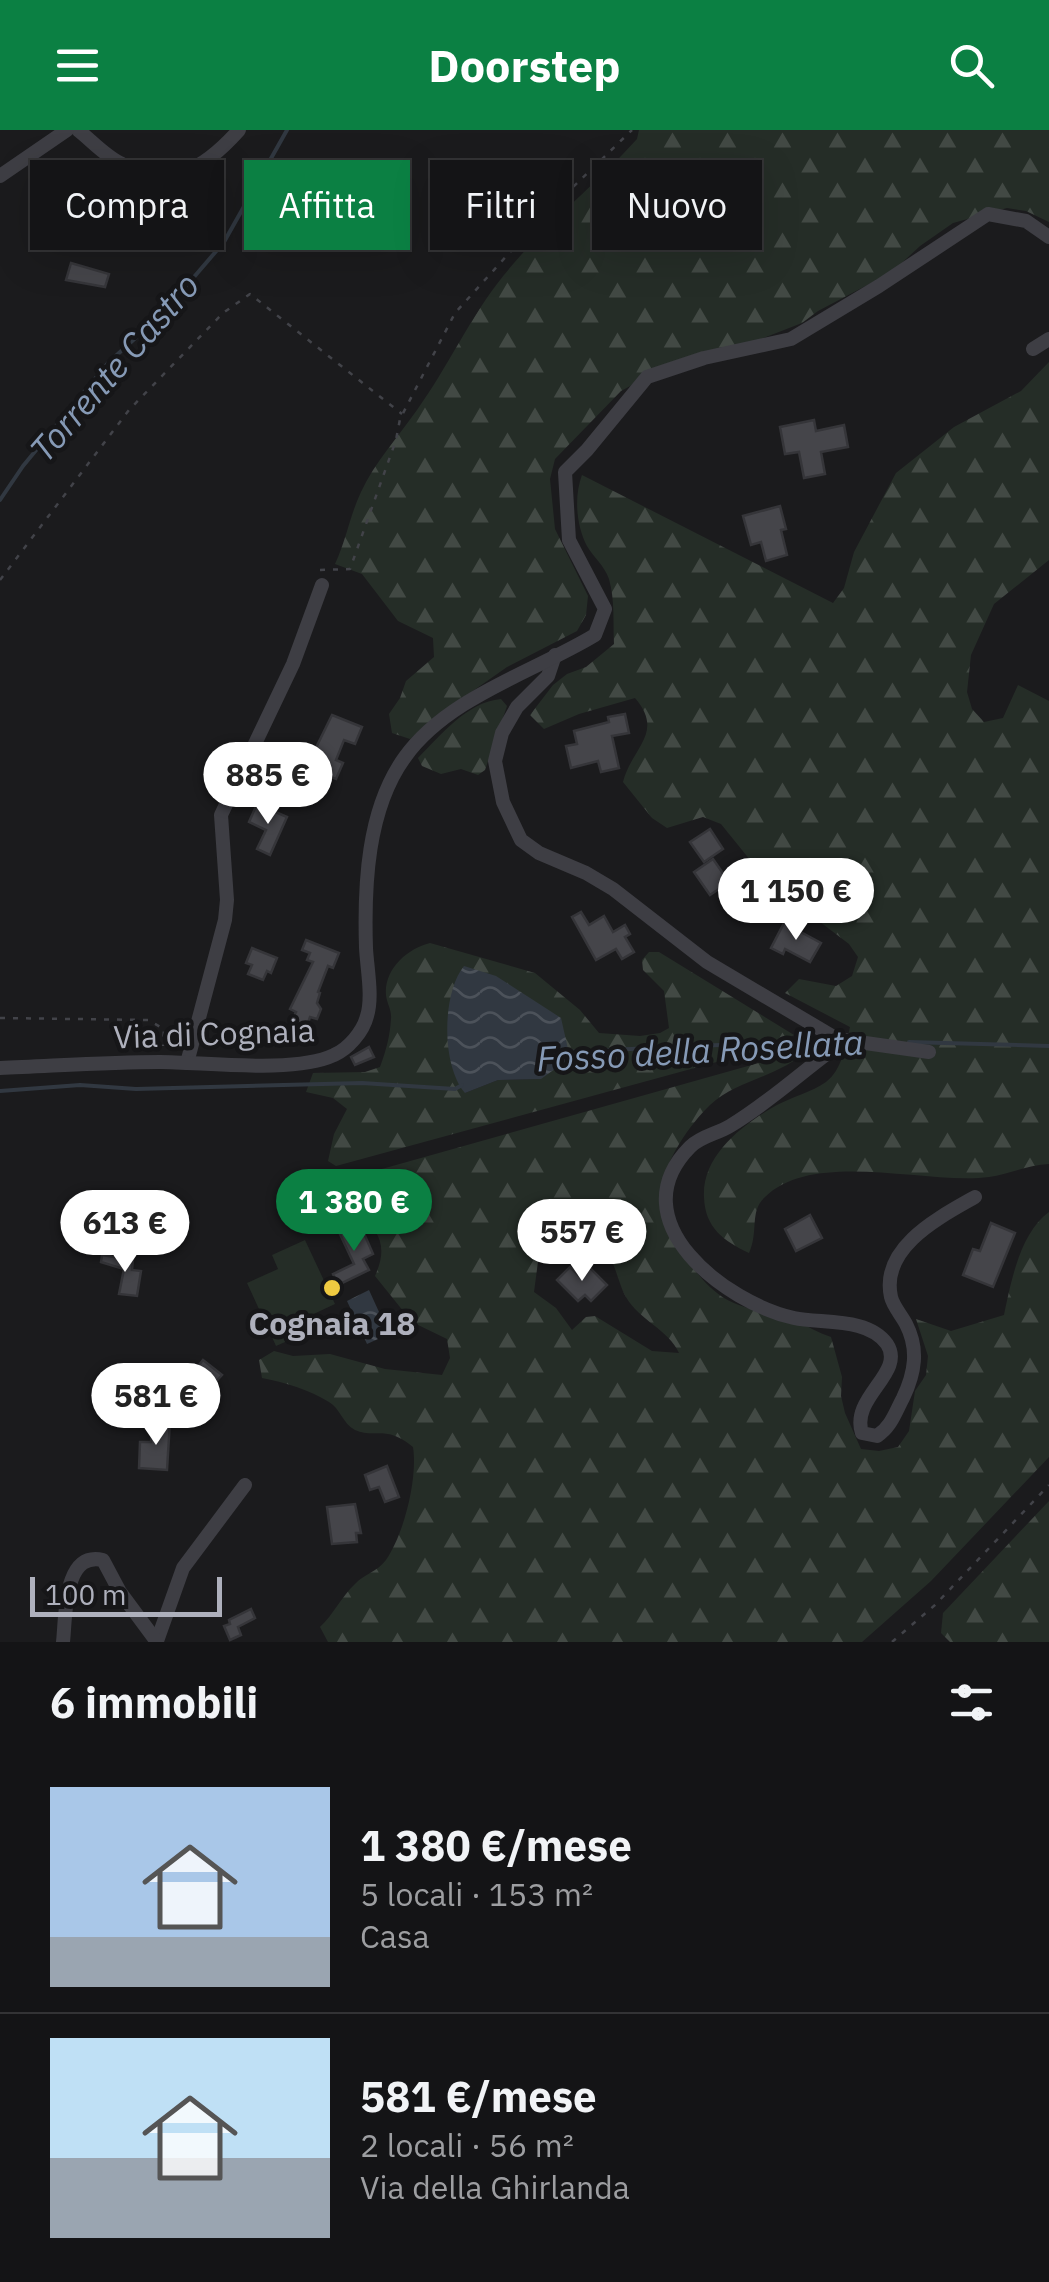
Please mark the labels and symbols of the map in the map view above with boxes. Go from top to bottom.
water label: Torrente Castro [19,263,209,471]
pin: 885 € [198,742,338,827]
pin: 1 150 € [704,858,888,943]
street label: Via di Cognaia [113,1009,315,1057]
water label: Fosso della Rosellata [535,1018,865,1082]
pin: 1 380 € [262,1169,446,1254]
pin: 613 € [55,1190,195,1275]
pin: 557 € [512,1199,652,1284]
marker: Cognaia 18 [321,1277,343,1299]
place label: Cognaia 18 [248,1302,416,1344]
pin: 581 € [86,1363,226,1448]
scale bar [30,1572,222,1616]

